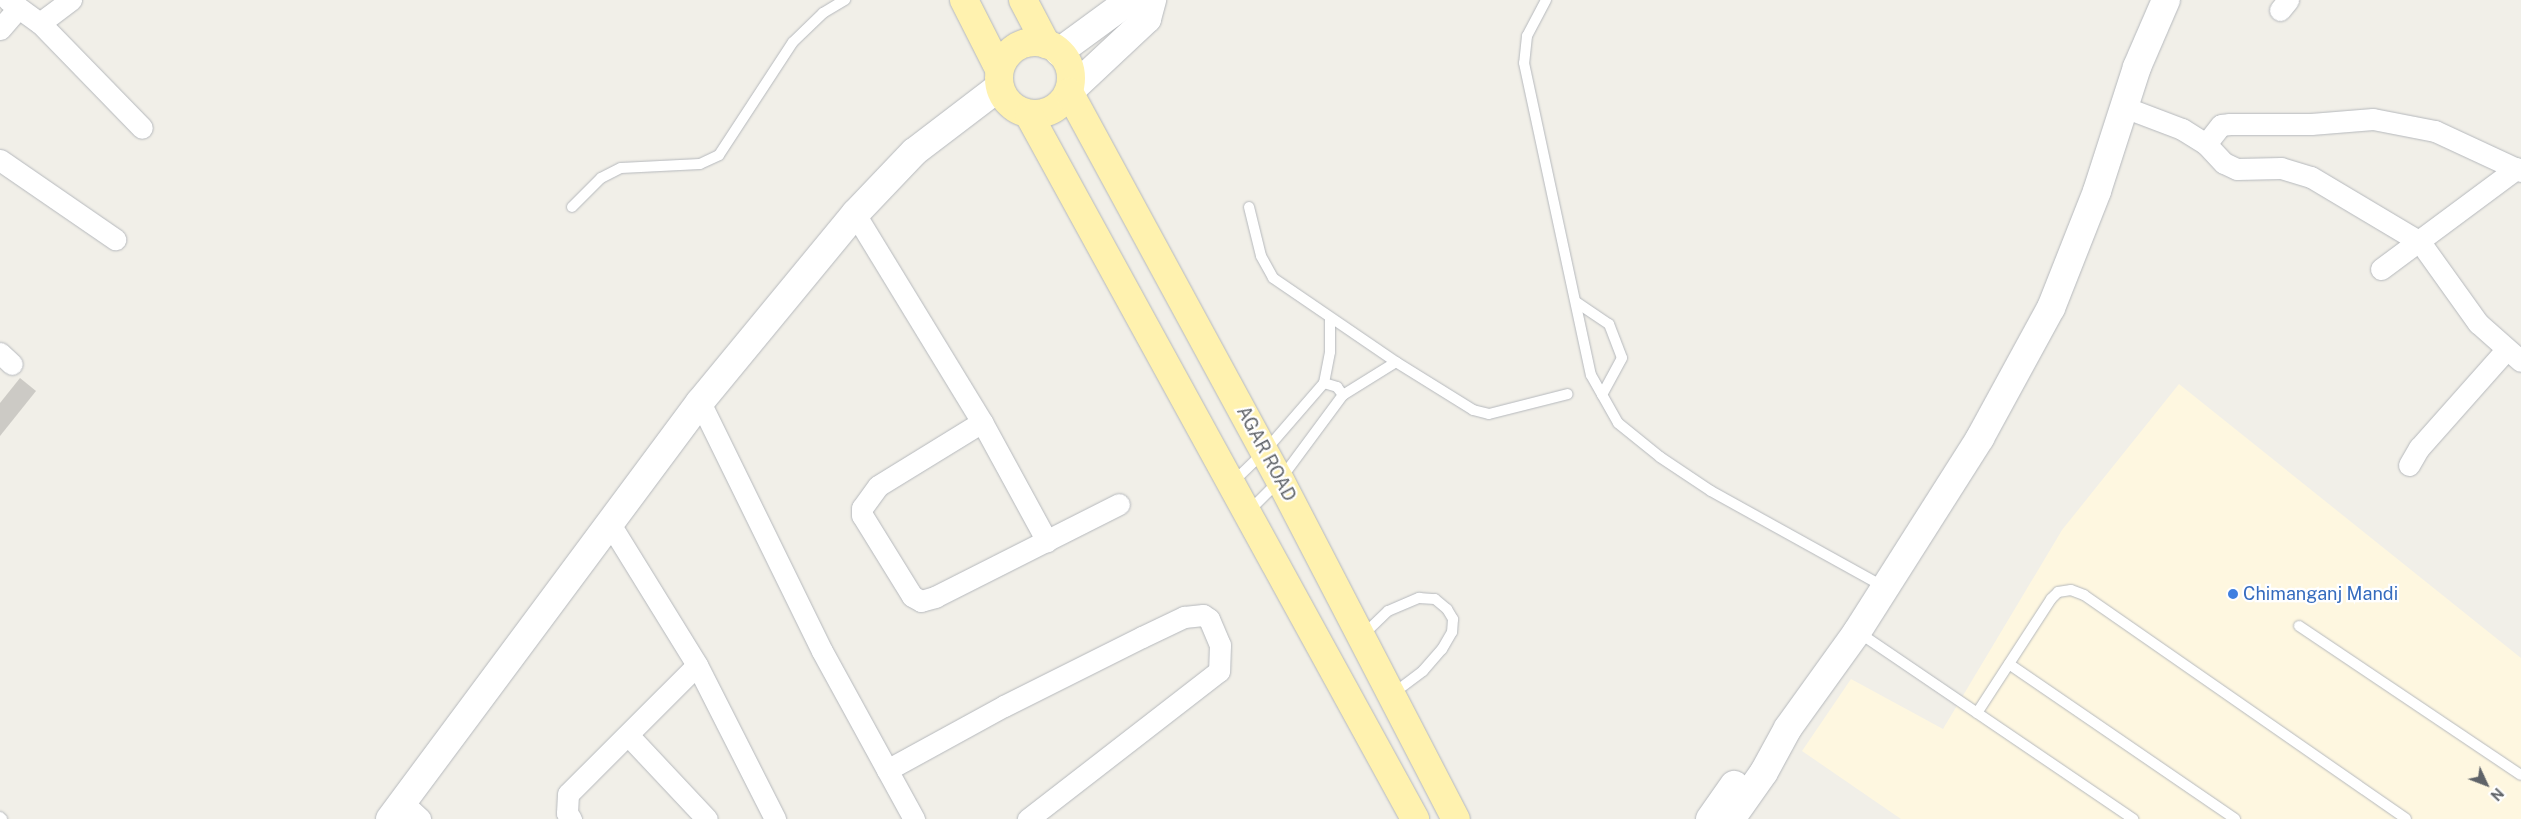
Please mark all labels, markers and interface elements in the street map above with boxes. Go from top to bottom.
street label: AGAR ROAD [1232,403,1300,505]
place label: Chimanganj Mandi [2243,583,2398,605]
marker: Chimanganj Mandi [2227,588,2239,600]
north arrow [2461,759,2511,809]
text: N [2487,785,2507,804]

